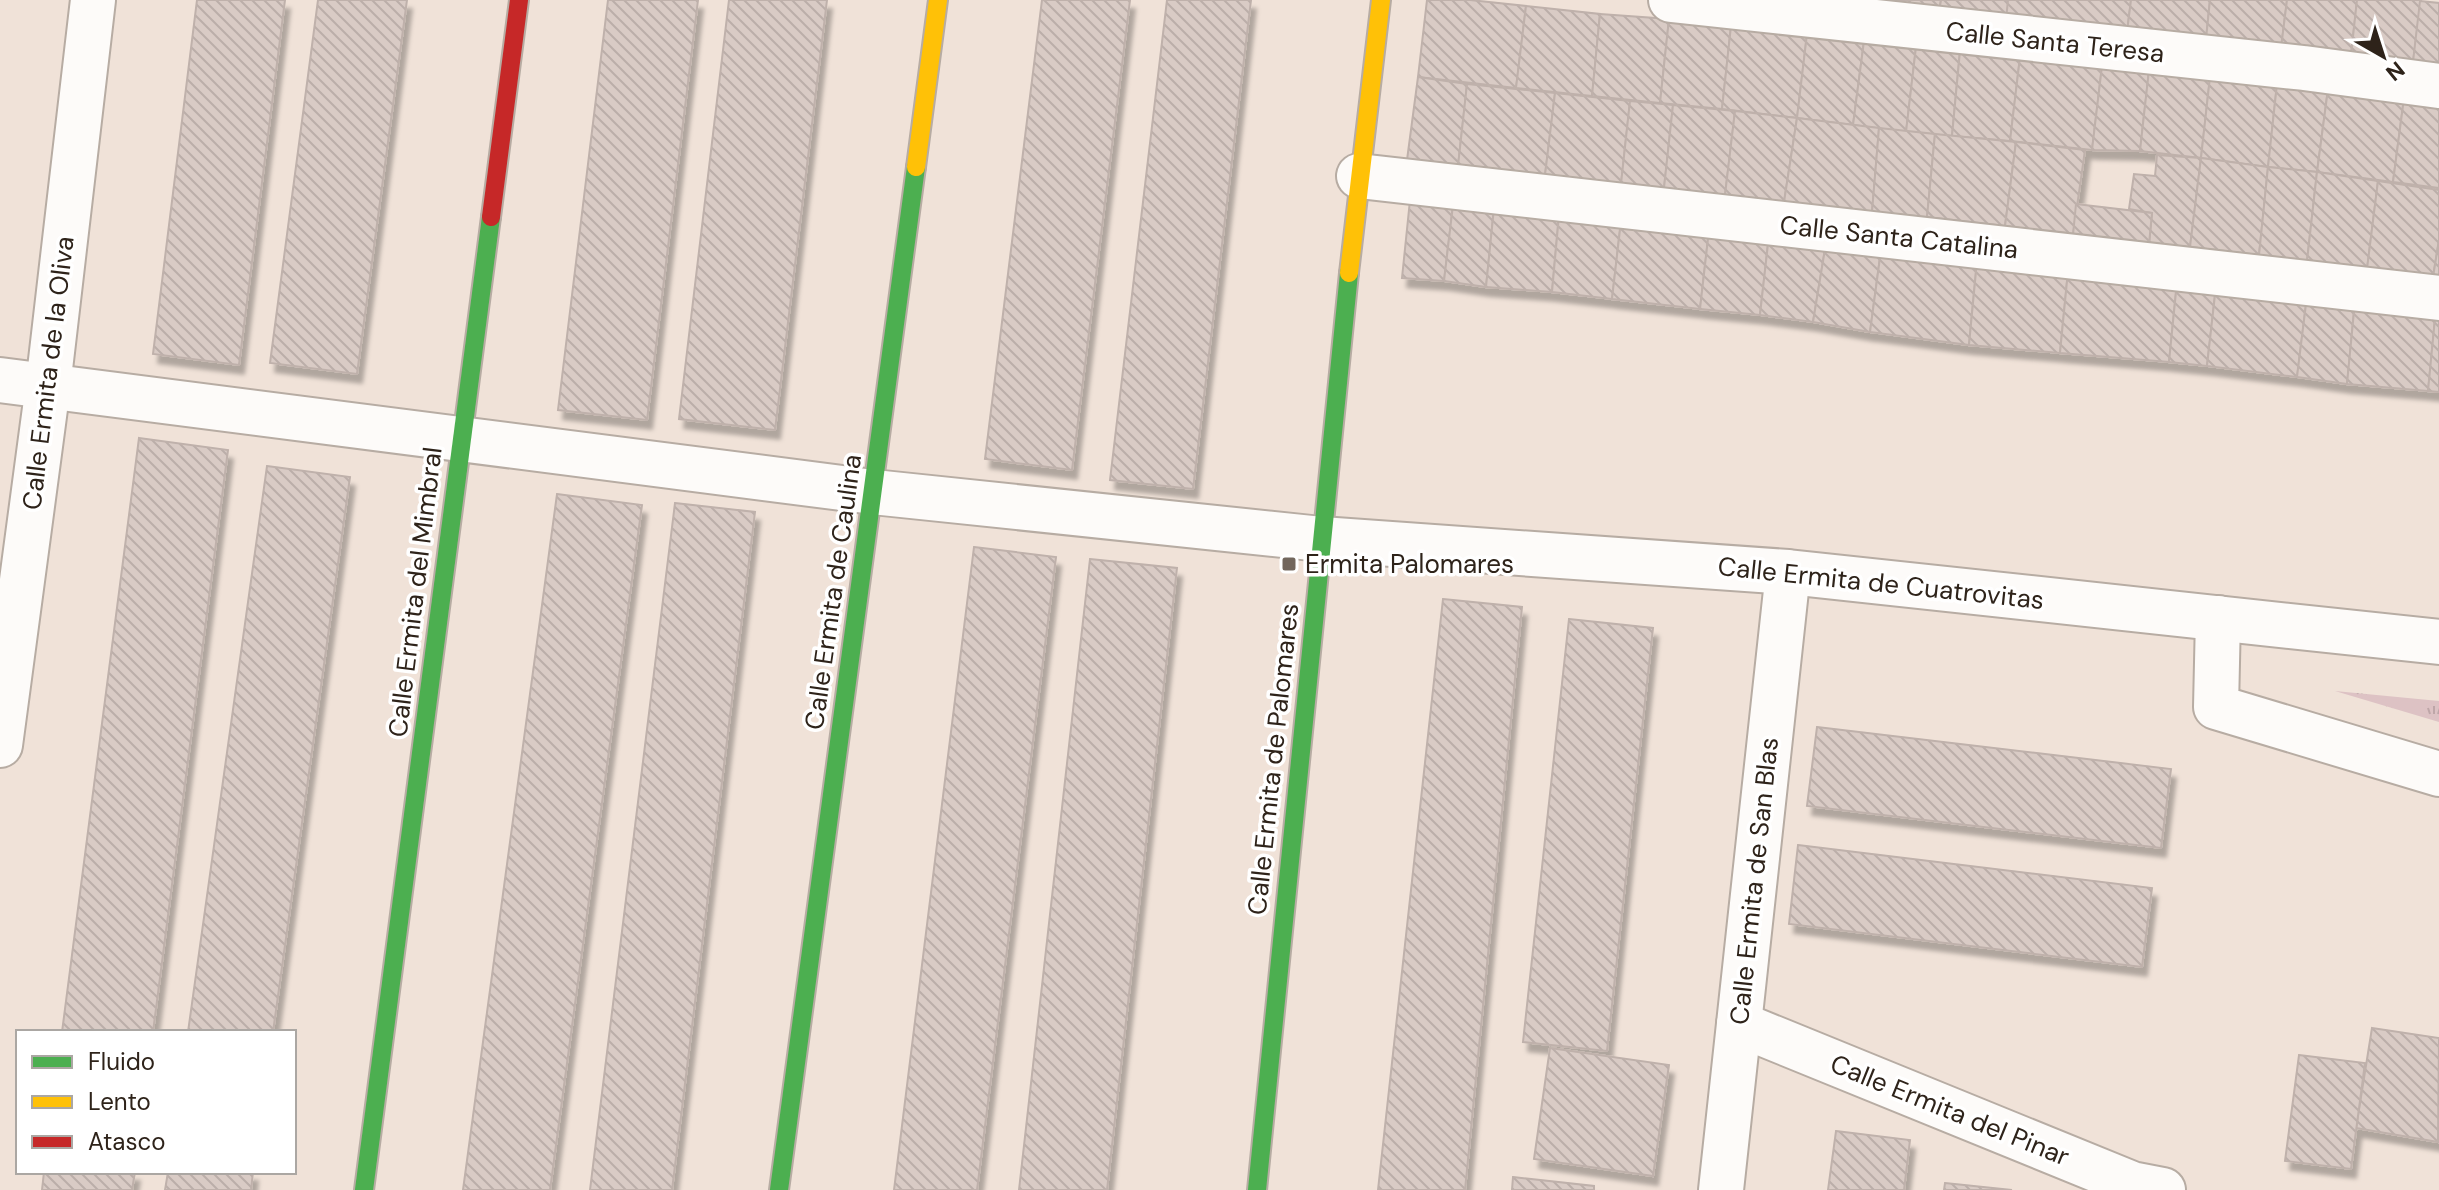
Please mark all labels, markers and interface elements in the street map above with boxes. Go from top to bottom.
street label: Calle Santa Teresa [1944,14,2166,70]
north arrow [2343,16,2423,96]
text: N [2380,55,2411,87]
street label: Calle Santa Catalina [1778,208,2020,266]
street label: Calle Ermita de la Oliva [14,234,82,512]
street label: Calle Ermita del Mimbral [380,445,450,739]
street label: Calle Ermita de Caulina [797,452,869,732]
place label: Ermita Palomares [1305,547,1514,581]
street label: Calle Ermita de Cuatrovitas [1716,549,2046,617]
marker: Ermita Palomares [1280,555,1298,573]
street label: Calle Ermita de Palomares [1240,602,1306,916]
street label: Calle Ermita de San Blas [1722,736,1786,1026]
legend [16,1030,296,1174]
text: Fluido [88,1046,155,1077]
street label: Calle Ermita del Pinar [1825,1047,2075,1173]
text: Lento [88,1086,151,1117]
text: Atasco [88,1126,165,1157]

